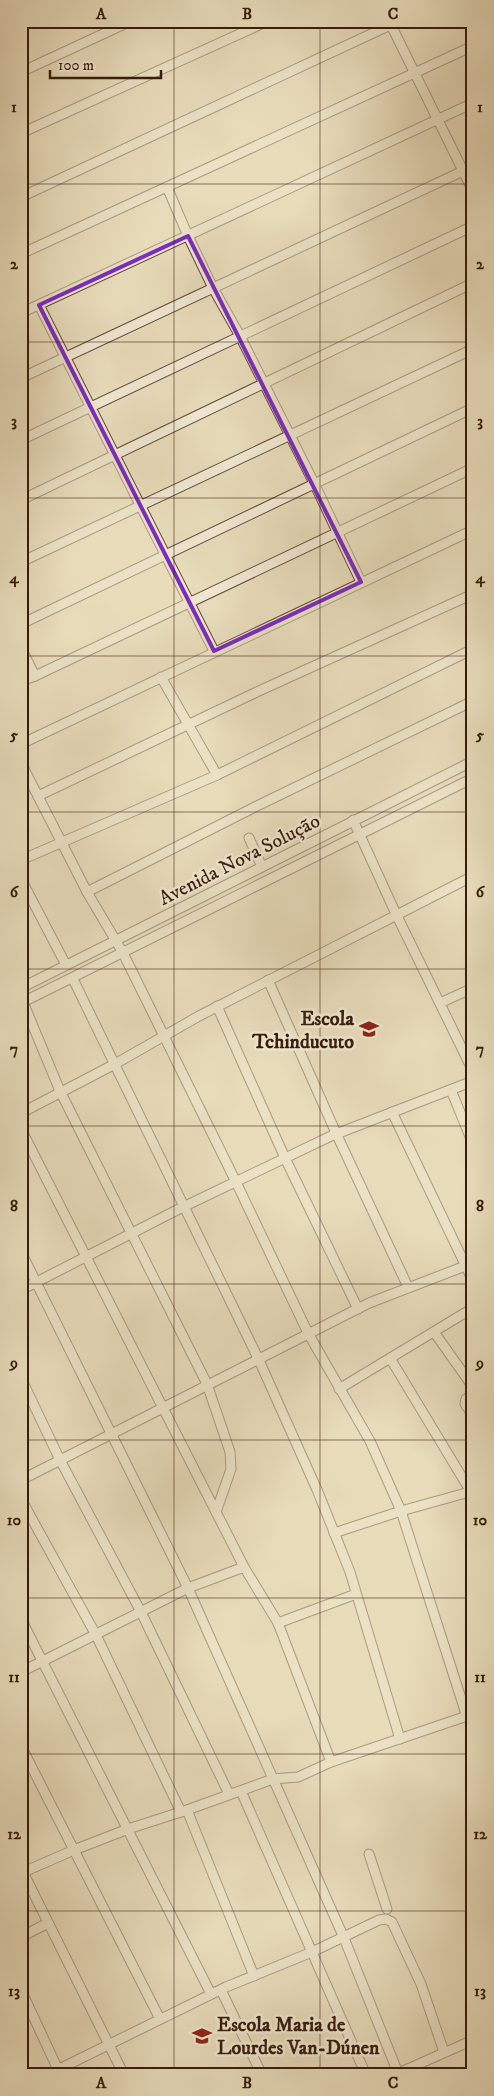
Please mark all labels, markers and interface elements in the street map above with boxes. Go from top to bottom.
text: A [95,4,107,24]
text: B [242,4,252,24]
text: C [388,4,398,24]
scale bar [50,48,161,80]
text: 100 m [58,56,94,75]
text: 1 [11,97,17,117]
text: 1 [477,97,483,117]
text: 2 [10,254,19,274]
text: 2 [476,254,485,274]
text: 3 [11,411,17,431]
text: 3 [477,411,483,431]
text: 4 [8,568,19,588]
text: 4 [474,568,485,588]
text: 5 [9,725,18,745]
text: 5 [475,725,484,745]
street label: Avenida Nova Solução [155,809,324,912]
text: 6 [10,882,20,902]
text: 6 [476,882,486,902]
place label: Escola Tchinducuto [251,1007,354,1055]
school or university icon: Escola Tchinducuto [358,1018,380,1040]
text: 7 [10,1039,18,1059]
text: 7 [476,1039,484,1059]
text: 8 [10,1196,18,1216]
text: 8 [476,1196,484,1216]
text: 9 [9,1353,18,1373]
text: 9 [475,1353,484,1373]
text: 10 [7,1510,22,1530]
text: 10 [473,1510,488,1530]
text: 11 [8,1667,20,1687]
text: 11 [474,1667,486,1687]
text: 12 [7,1824,22,1844]
text: 12 [473,1824,488,1844]
text: 13 [8,1981,20,2001]
text: 13 [474,1981,486,2001]
place label: Escola Maria de Lourdes Van-Dúnen [217,2013,380,2061]
school or university icon: Escola Maria de Lourdes Van-Dúnen [191,2025,213,2047]
text: A [95,2073,107,2093]
text: B [242,2073,252,2093]
text: C [388,2073,398,2093]

